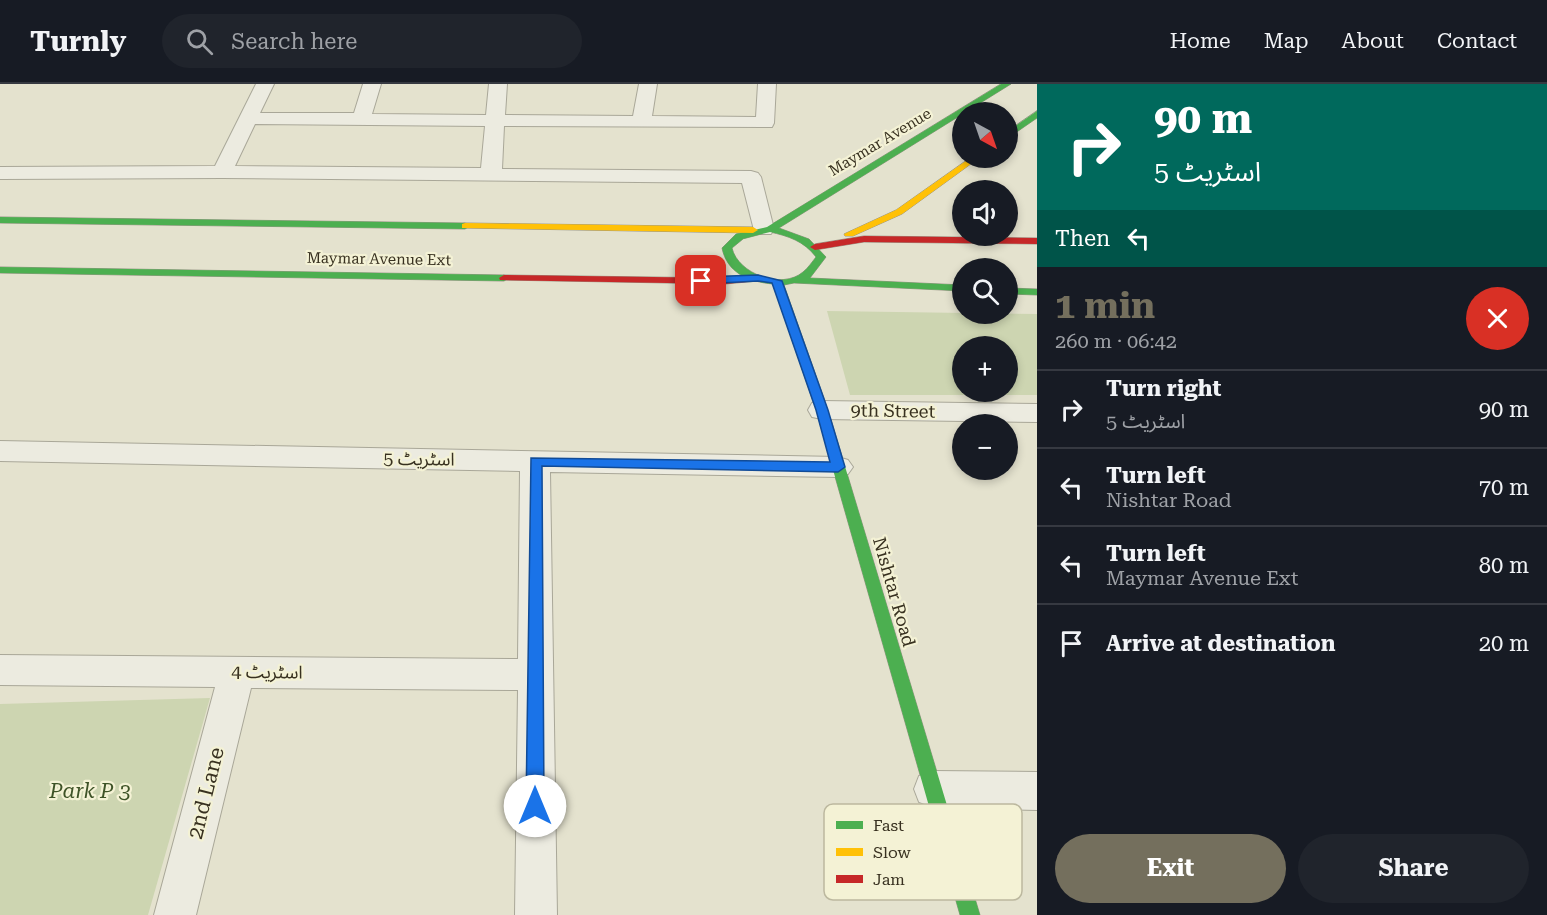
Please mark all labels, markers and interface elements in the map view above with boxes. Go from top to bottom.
search box [162,14,582,68]
text: Turnly [30,25,126,58]
icon: search [183,25,216,58]
text: Search here [231,29,357,54]
text: Home [1170,29,1231,53]
text: Map [1264,29,1309,53]
text: About [1342,29,1404,53]
text: Contact [1437,29,1517,53]
text: 90 m [1154,94,1252,143]
north arrow [952,102,1018,168]
map controls [952,102,1018,480]
street label: Maymar Avenue [826,104,934,180]
icon: right [1055,108,1133,186]
text: اسٹریٹ 5 [1154,156,1261,188]
button: sound [952,180,1018,246]
icon: left [1122,222,1155,255]
text: Then [1055,226,1110,251]
street label: Maymar Avenue Ext [307,249,452,269]
pin [675,255,726,306]
button: search [952,258,1018,324]
icon: arrive [684,264,717,297]
text: 1 min [1055,285,1155,327]
button: close [1466,287,1529,350]
text: 260 m · 06:42 [1055,329,1177,353]
button: + [952,336,1018,402]
text: Turn right [1106,376,1221,401]
icon: right [1055,393,1088,426]
text: 90 m [1479,397,1529,422]
street label: 9th Street [851,399,936,422]
text: اسٹریٹ 5 [1106,409,1185,433]
button: − [952,414,1018,480]
street label: اسٹریٹ 5 [383,447,455,471]
text: Turn left [1106,463,1206,488]
icon: left [1055,471,1088,504]
text: 70 m [1479,475,1529,500]
text: Nishtar Road [1106,488,1232,512]
street label: Nishtar Road [869,535,920,649]
text: Turn left [1106,541,1206,566]
icon: left [1055,549,1088,582]
text: 80 m [1479,553,1529,578]
text: Maymar Avenue Ext [1106,566,1299,590]
icon: arrive [1055,627,1088,660]
text: Arrive at destination [1106,631,1335,656]
text: 20 m [1479,631,1529,656]
street label: اسٹریٹ 4 [231,660,303,684]
street label: 2nd Lane [183,745,229,841]
position arrow [503,774,567,838]
park label: Park P 3 [48,779,131,803]
legend [824,804,1022,900]
text: Fast [873,816,904,835]
button: Exit [1055,834,1286,903]
button: Share [1298,834,1529,903]
text: Slow [873,843,911,862]
text: Jam [873,870,905,889]

